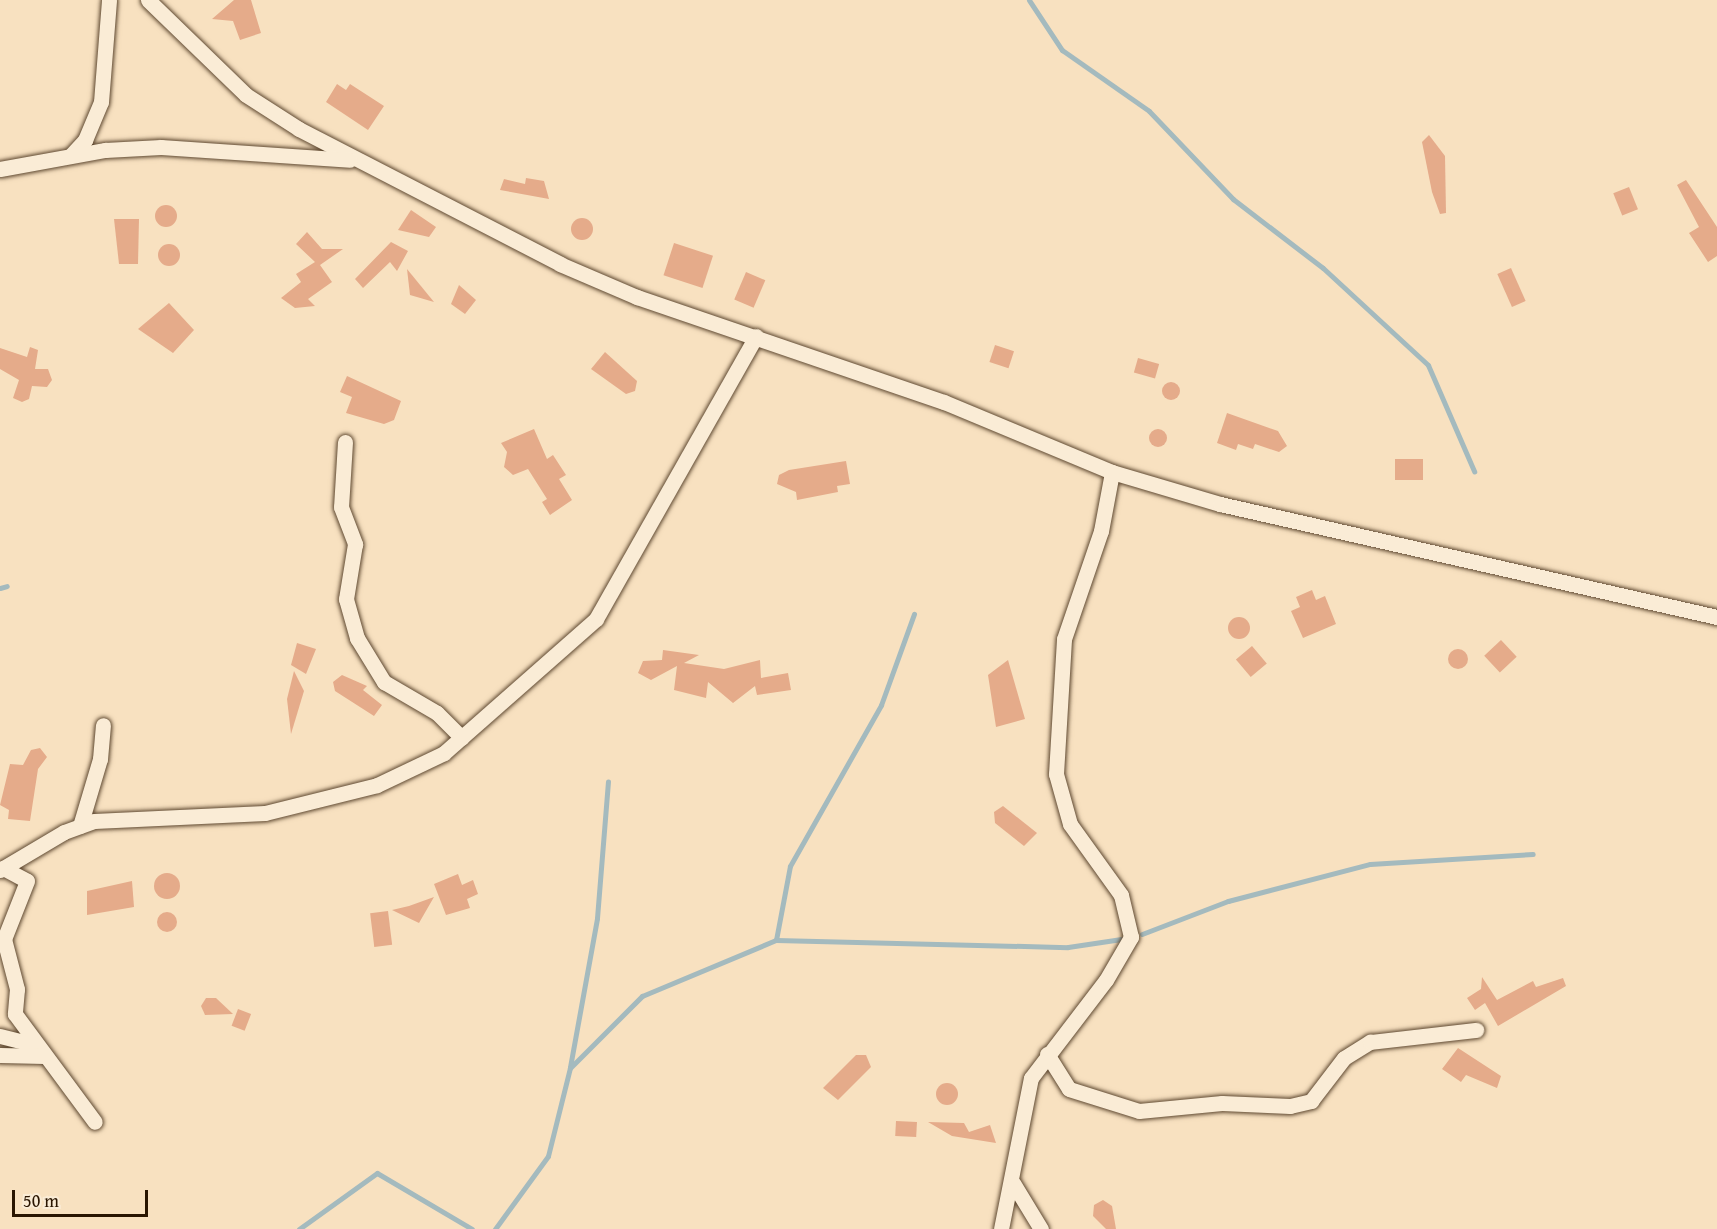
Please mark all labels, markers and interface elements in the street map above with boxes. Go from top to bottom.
scale bar [15,1178,152,1216]
text: 50 m [23,1187,59,1214]

